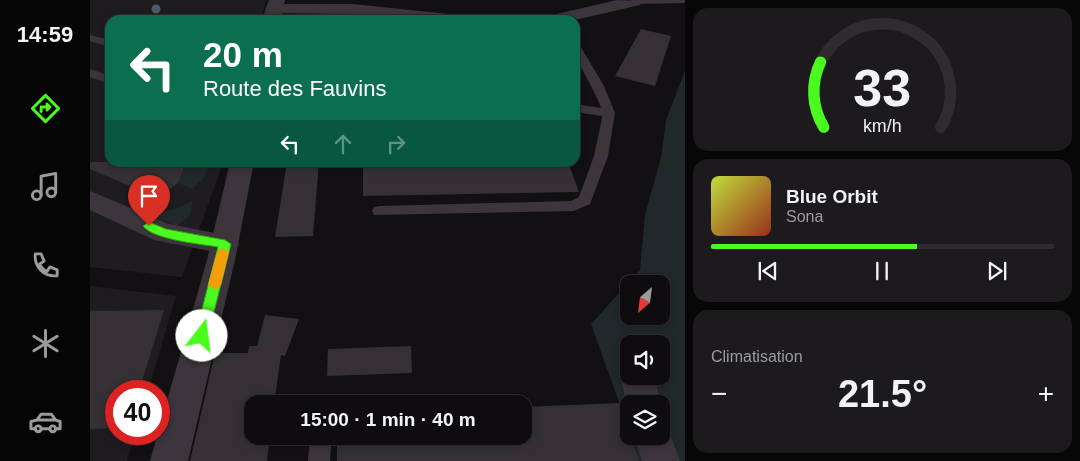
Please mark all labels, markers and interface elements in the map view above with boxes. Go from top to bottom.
text: 14:59 [17,22,73,47]
icon: left [120,35,185,100]
text: 20 m [203,35,283,74]
text: 33 [854,59,911,117]
text: Route des Fauvins [203,76,386,101]
icon: directions [28,91,63,126]
text: km/h [863,116,902,136]
icon: left [276,130,304,158]
icon: ahead [329,130,357,158]
icon: right [382,130,410,158]
icon: music [28,169,63,204]
pin [128,175,170,226]
icon: arrive [135,182,163,210]
text: Blue Orbit [786,186,878,207]
text: Sona [786,208,823,225]
icon: phone [28,248,63,283]
icon: previous [754,257,782,285]
icon: pause [868,257,896,285]
icon: next [983,257,1011,285]
north arrow [620,275,670,325]
map controls [620,275,670,445]
position arrow [175,309,227,361]
icon: climate [28,326,63,361]
button: sound [620,335,670,385]
text: Climatisation [711,348,803,365]
text: 21.5° [838,373,927,415]
text: − [711,378,727,409]
text: + [1038,378,1054,409]
speed limit sign: 40 [105,380,170,445]
button: layers [620,395,670,445]
icon: car [28,404,63,439]
text: 15:00 · 1 min · 40 m [300,409,476,430]

